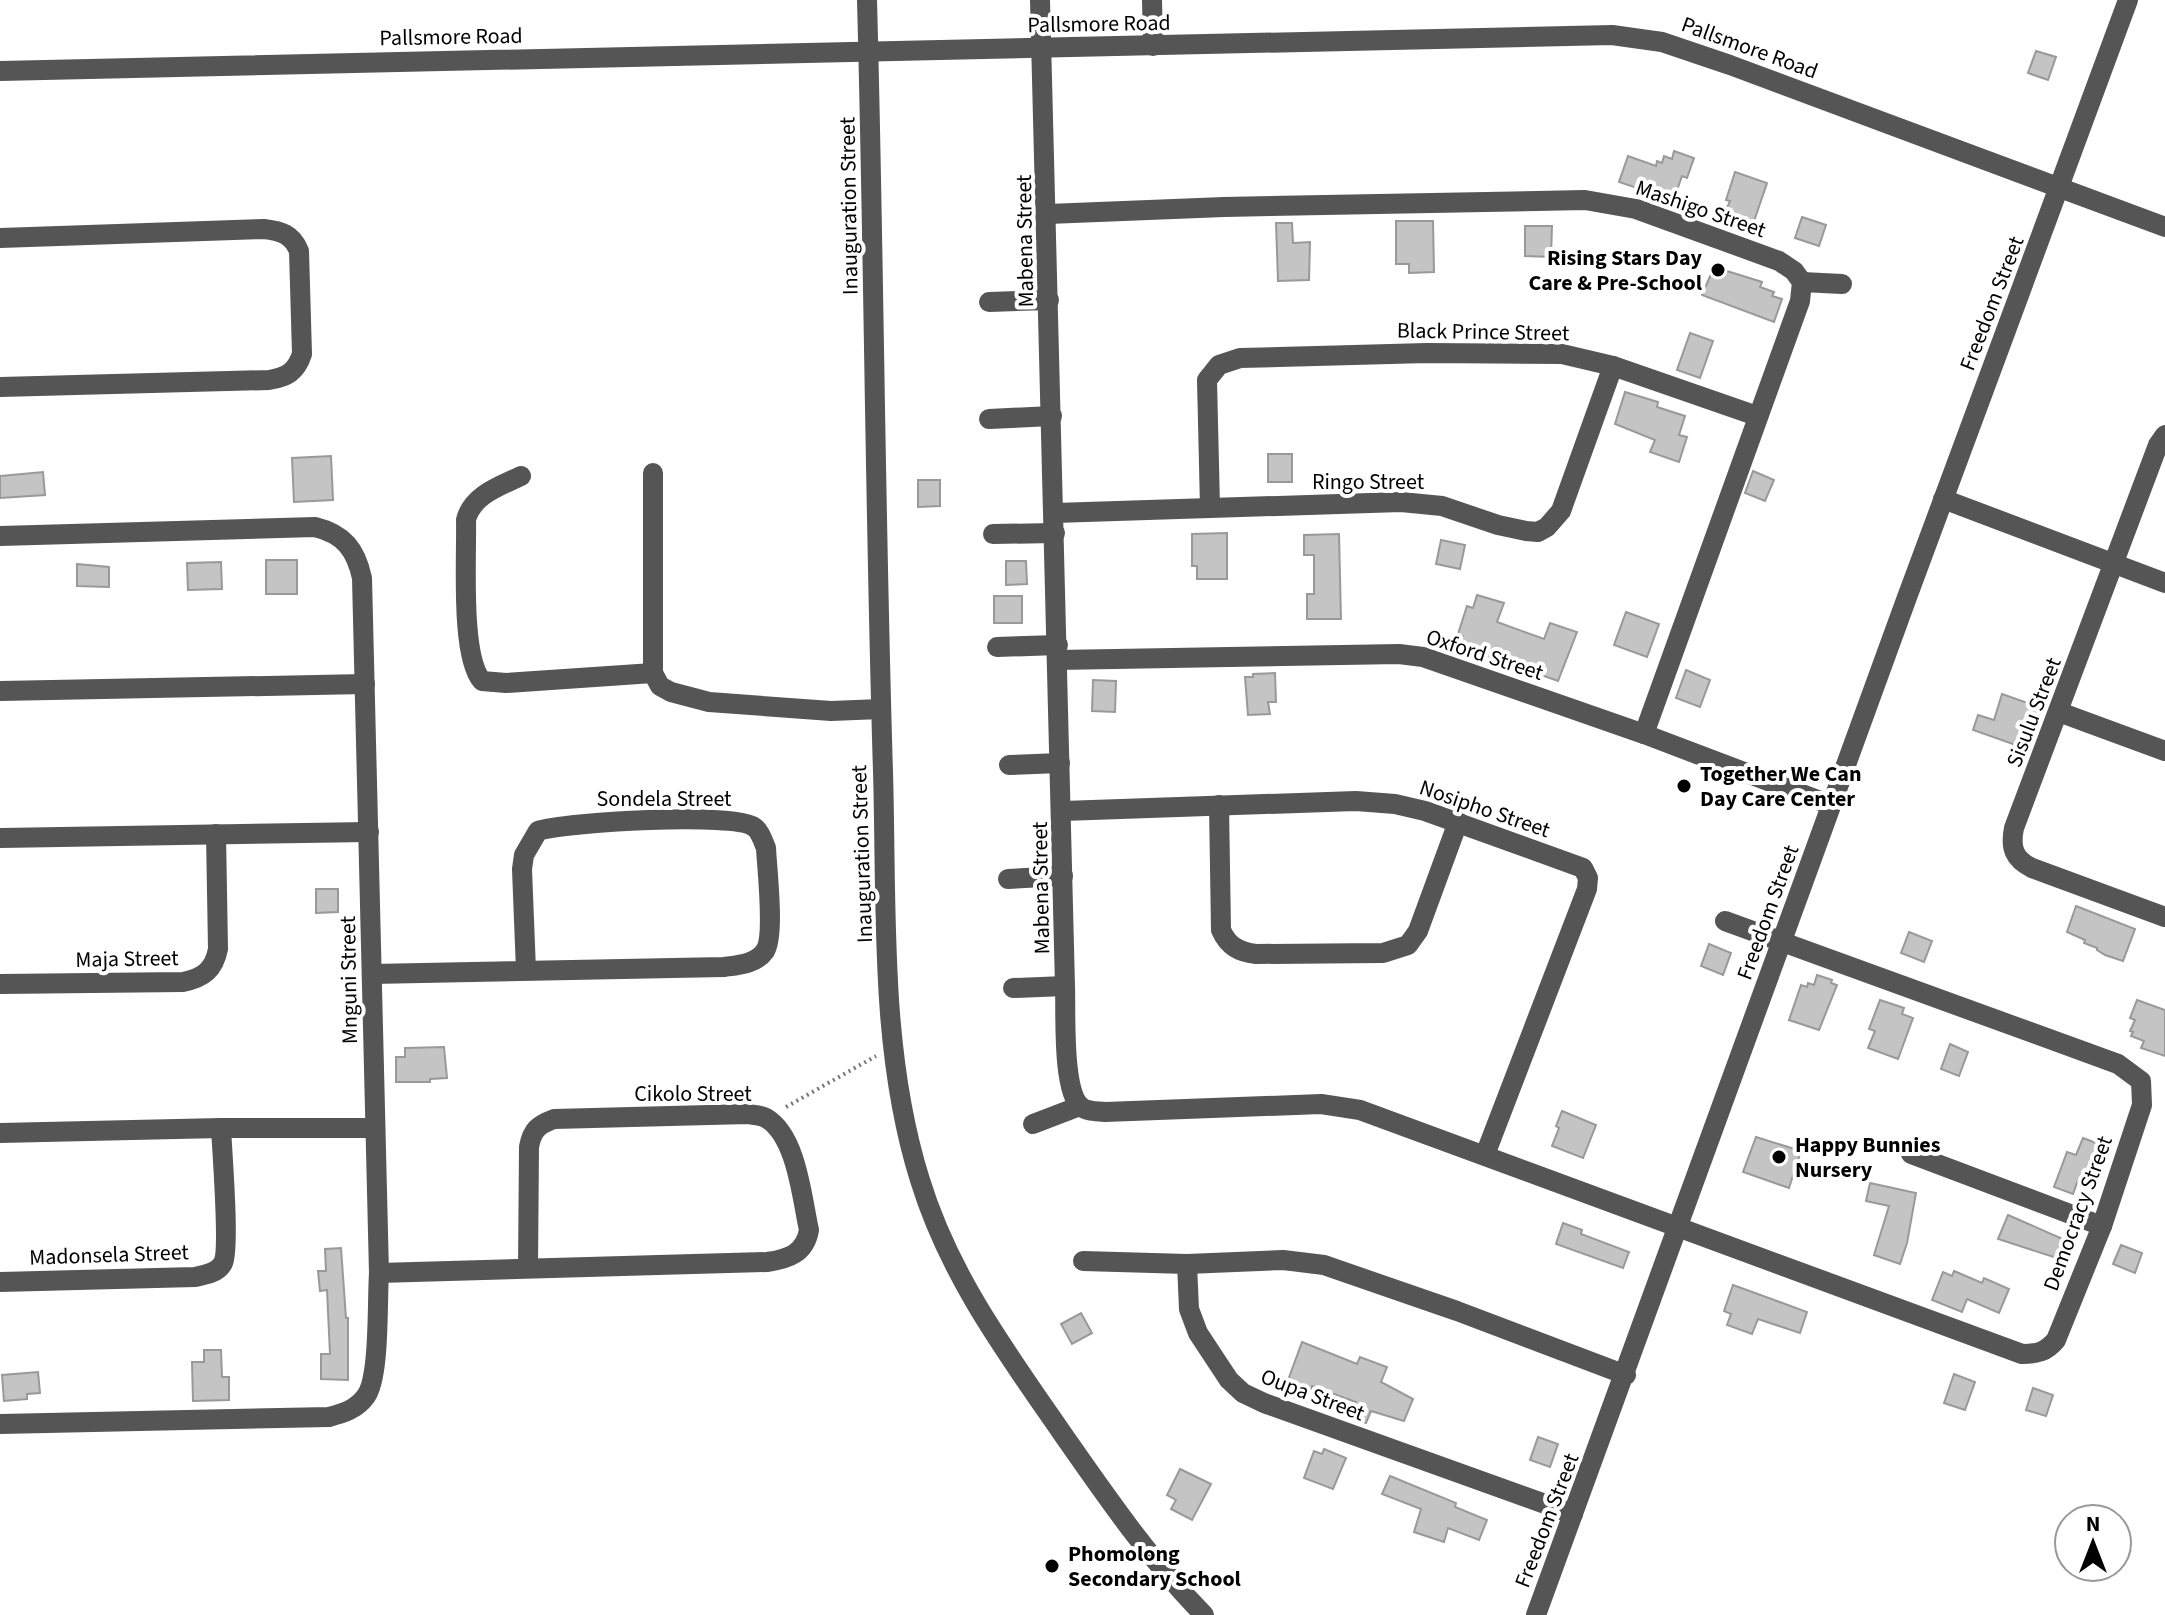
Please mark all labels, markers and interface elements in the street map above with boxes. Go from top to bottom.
street label: Pallsmore Road [1027,7,1171,41]
street label: Pallsmore Road [1677,8,1822,87]
street label: Pallsmore Road [379,20,523,54]
street label: Inauguration Street [831,116,867,295]
street label: Mashigo Street [1631,172,1771,246]
street label: Mabena Street [1008,174,1042,308]
street label: Freedom Street [1952,231,2032,375]
place label: Rising Stars Day Care & Pre-School [1528,242,1703,299]
marker: Rising Stars Day Care & Pre-School [1709,261,1727,279]
street label: Black Prince Street [1396,314,1570,350]
street label: Ringo Street [1312,466,1425,498]
street label: Oxford Street [1422,621,1548,689]
street label: Sisulu Street [1998,652,2070,772]
place label: Together We Can Day Care Center [1700,758,1862,815]
street label: Inauguration Street [843,764,881,944]
street label: Nosipho Street [1415,772,1555,846]
marker: Together We Can Day Care Center [1675,777,1693,795]
street label: Sondela Street [596,783,732,815]
street label: Mabena Street [1024,821,1058,955]
street label: Freedom Street [1729,840,1807,984]
street label: Mnguni Street [332,915,366,1044]
street label: Maja Street [75,942,179,976]
street label: Cikolo Street [634,1078,752,1110]
place label: Happy Bunnies Nursery [1795,1129,1941,1186]
street label: Democracy Street [2035,1131,2121,1295]
marker: Happy Bunnies Nursery [1770,1148,1788,1166]
street label: Madonsela Street [29,1236,190,1274]
street label: Oupa Street [1256,1360,1370,1430]
street label: Freedom Street [1507,1448,1587,1592]
north arrow [2053,1503,2133,1583]
text: N [2086,1508,2100,1540]
place label: Phomolong Secondary School [1068,1538,1242,1595]
marker: Phomolong Secondary School [1043,1557,1061,1575]

